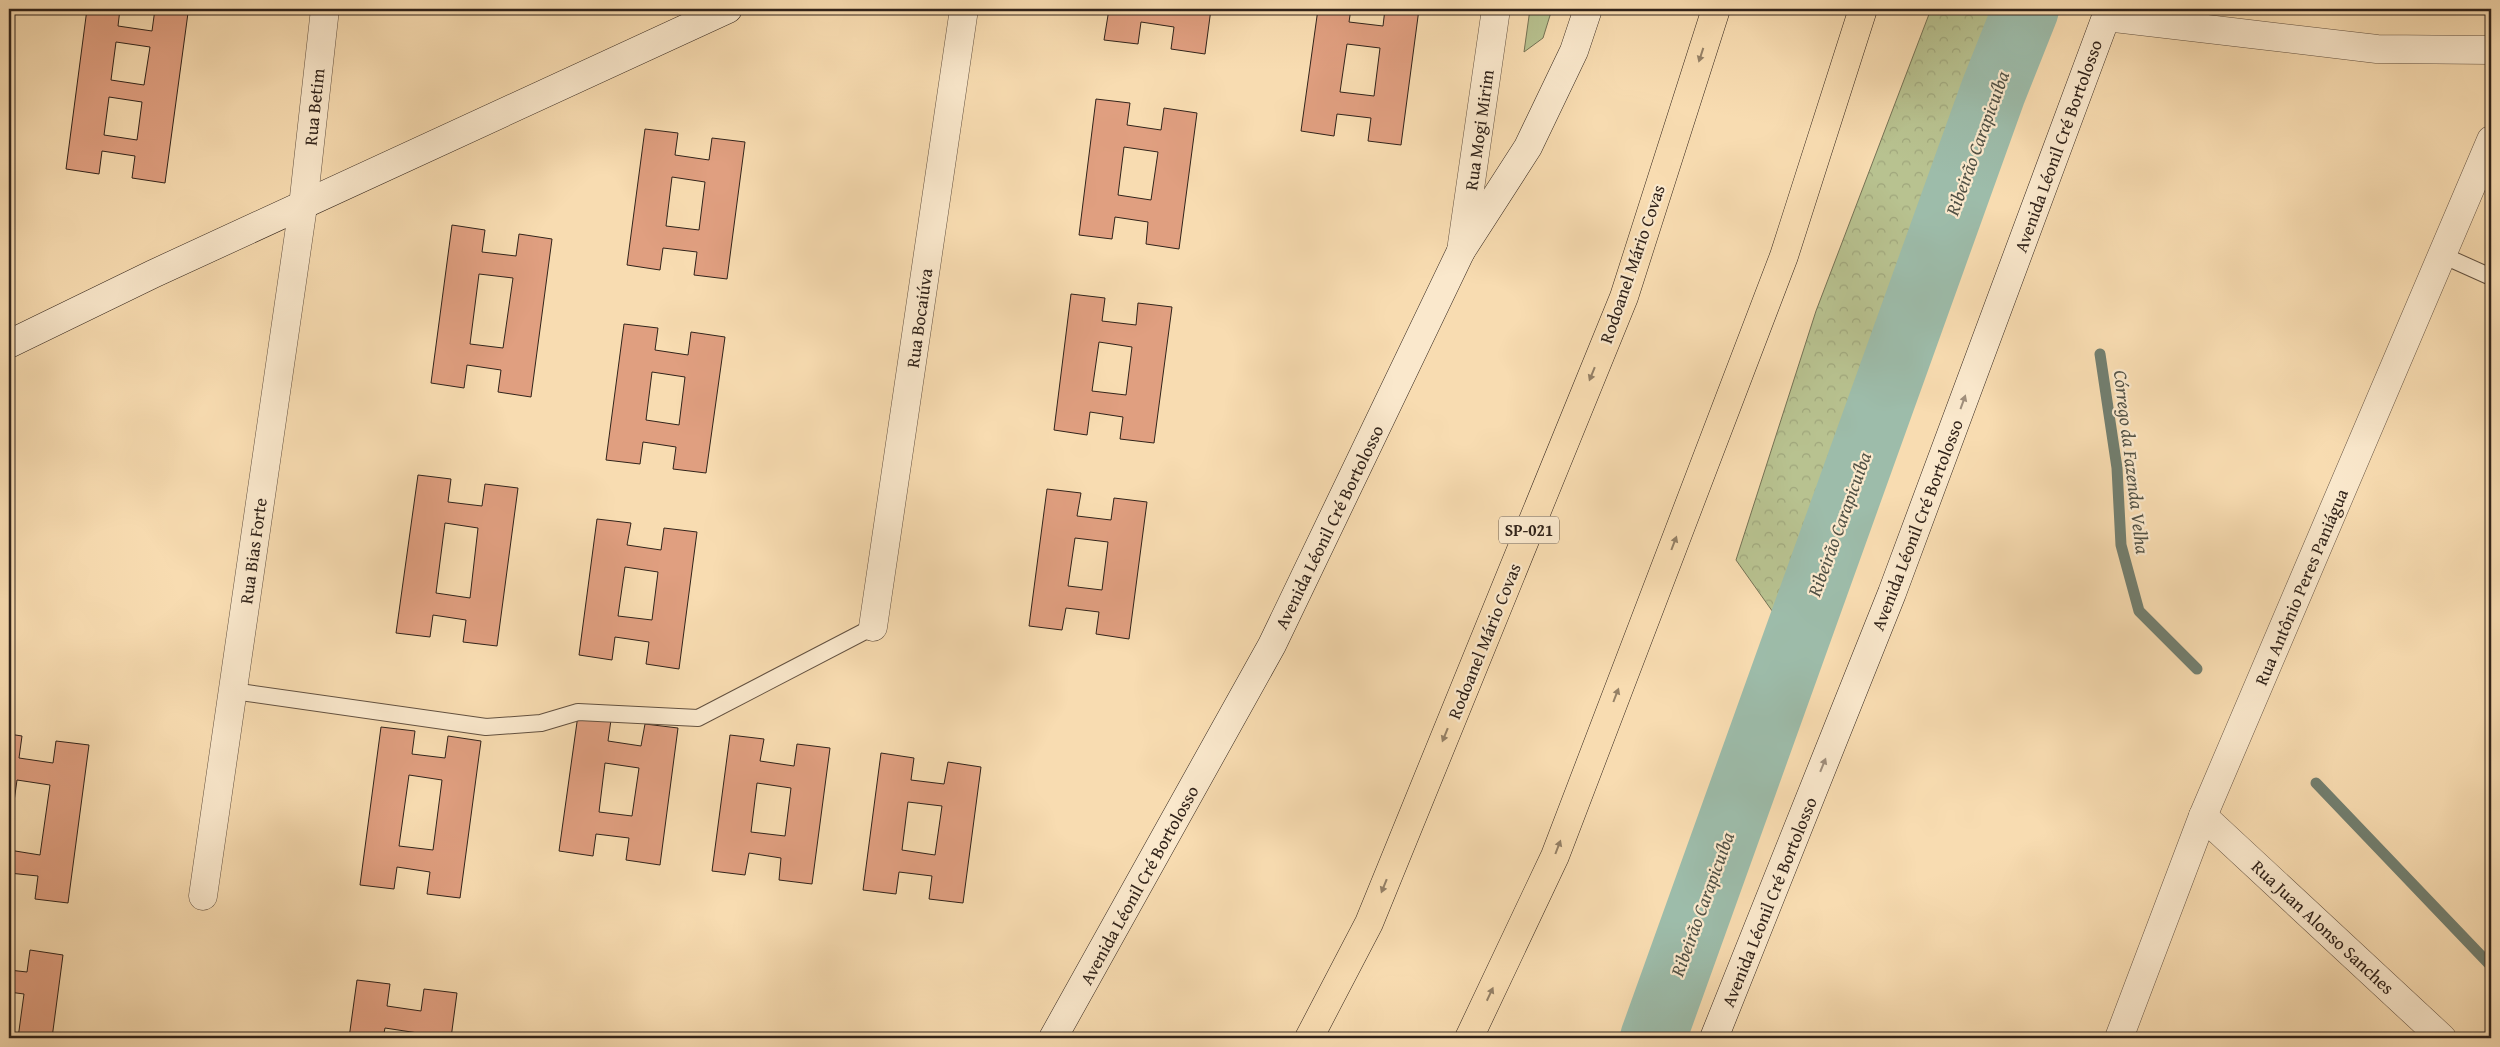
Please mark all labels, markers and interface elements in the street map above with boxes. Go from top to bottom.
street label: Avenida Léonil Cré Bortolosso [2007,36,2109,256]
one-way arrow [1697,48,1705,63]
street label: Rua Betim [297,67,331,147]
water label: Ribeirão Carapicuíba [1938,67,2016,220]
street label: Rua Mogi Mirim [1457,68,1501,192]
street label: Rodoanel Mário Covas [1592,181,1672,347]
street label: Rua Bocaiúva [899,266,939,370]
one-way arrow [1588,367,1596,381]
water label: Córrego da Fazenda Velha [2107,368,2157,556]
one-way arrow [1960,394,1967,409]
street label: Avenida Léonil Cré Bortolosso [1864,415,1970,635]
street label: Avenida Léonil Cré Bortolosso [1268,420,1390,634]
water label: Ribeirão Carapicuíba [1800,448,1878,601]
street label: Rua Antônio Peres Paniágua [2247,484,2355,690]
street label: Rua Bias Forte [232,496,274,606]
road number: SP-021 [1499,516,1559,544]
one-way arrow [1670,535,1678,550]
street label: Rodoanel Mário Covas [1440,559,1528,723]
one-way arrow [1612,687,1620,702]
one-way arrow [1441,728,1448,743]
one-way arrow [1820,758,1828,773]
street label: Avenida Léonil Cré Bortolosso [1073,780,1205,990]
street label: Avenida Léonil Cré Bortolosso [1714,793,1824,1011]
water label: Ribeirão Carapicuíba [1663,828,1741,981]
one-way arrow [1555,839,1562,854]
street label: Rua Juan Alonso Sanches [2245,853,2401,1001]
one-way arrow [1379,879,1387,893]
one-way arrow [1486,987,1494,1001]

